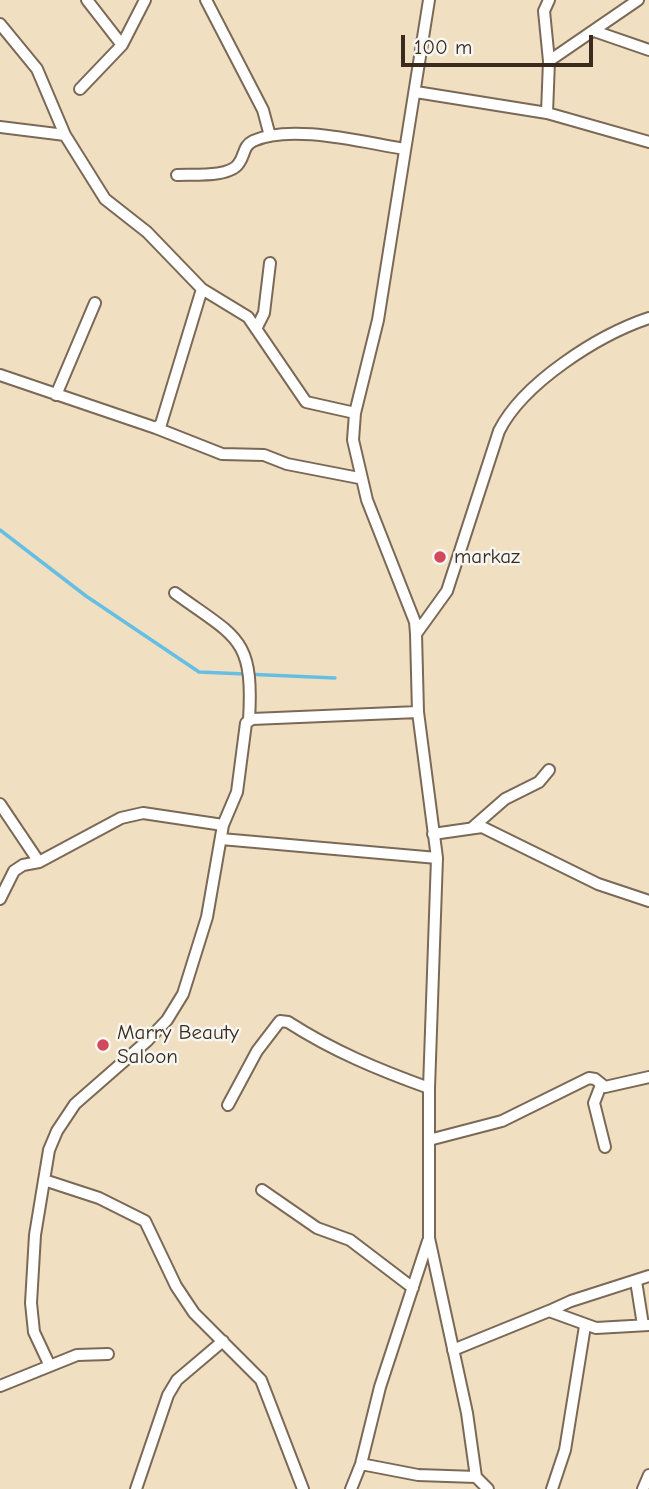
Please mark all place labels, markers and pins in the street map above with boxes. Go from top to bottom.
place label: markaz [454,544,520,570]
marker: markaz [432,549,448,565]
place label: Marry Beauty Saloon [117,1020,239,1070]
marker: Marry Beauty Saloon [95,1037,111,1053]

